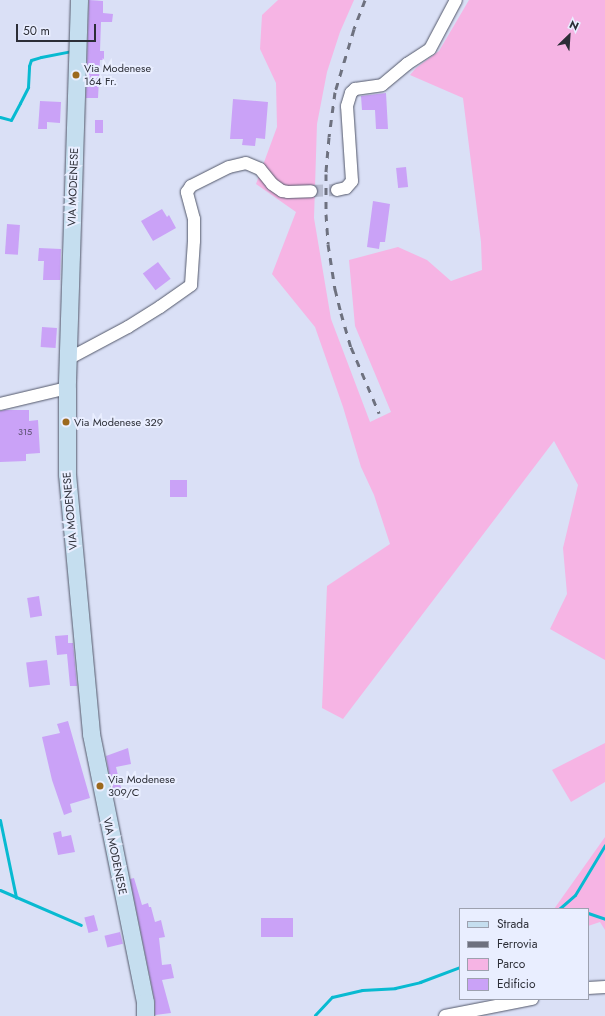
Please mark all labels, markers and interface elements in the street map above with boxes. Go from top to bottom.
scale bar [18,16,98,42]
north arrow [549,16,589,56]
text: N [567,16,581,34]
text: 50 m [23,22,50,40]
place label: Via Modenese 164 Fr. [84,62,151,88]
marker: Via Modenese 164 Fr. [71,70,81,80]
street label: VIA MODENESE [65,148,81,226]
place label: Via Modenese 329 [74,415,163,429]
marker: Via Modenese 329 [61,417,71,427]
house number: 315 [18,427,32,437]
street label: VIA MODENESE [60,471,80,551]
place label: Via Modenese 309/C [108,773,175,799]
marker: Via Modenese 309/C [95,781,105,791]
street label: VIA MODENESE [100,816,130,896]
legend [459,908,589,1000]
text: Strada [497,915,529,933]
text: Ferrovia [497,935,537,953]
text: Parco [497,955,525,973]
text: Edificio [497,975,536,993]

